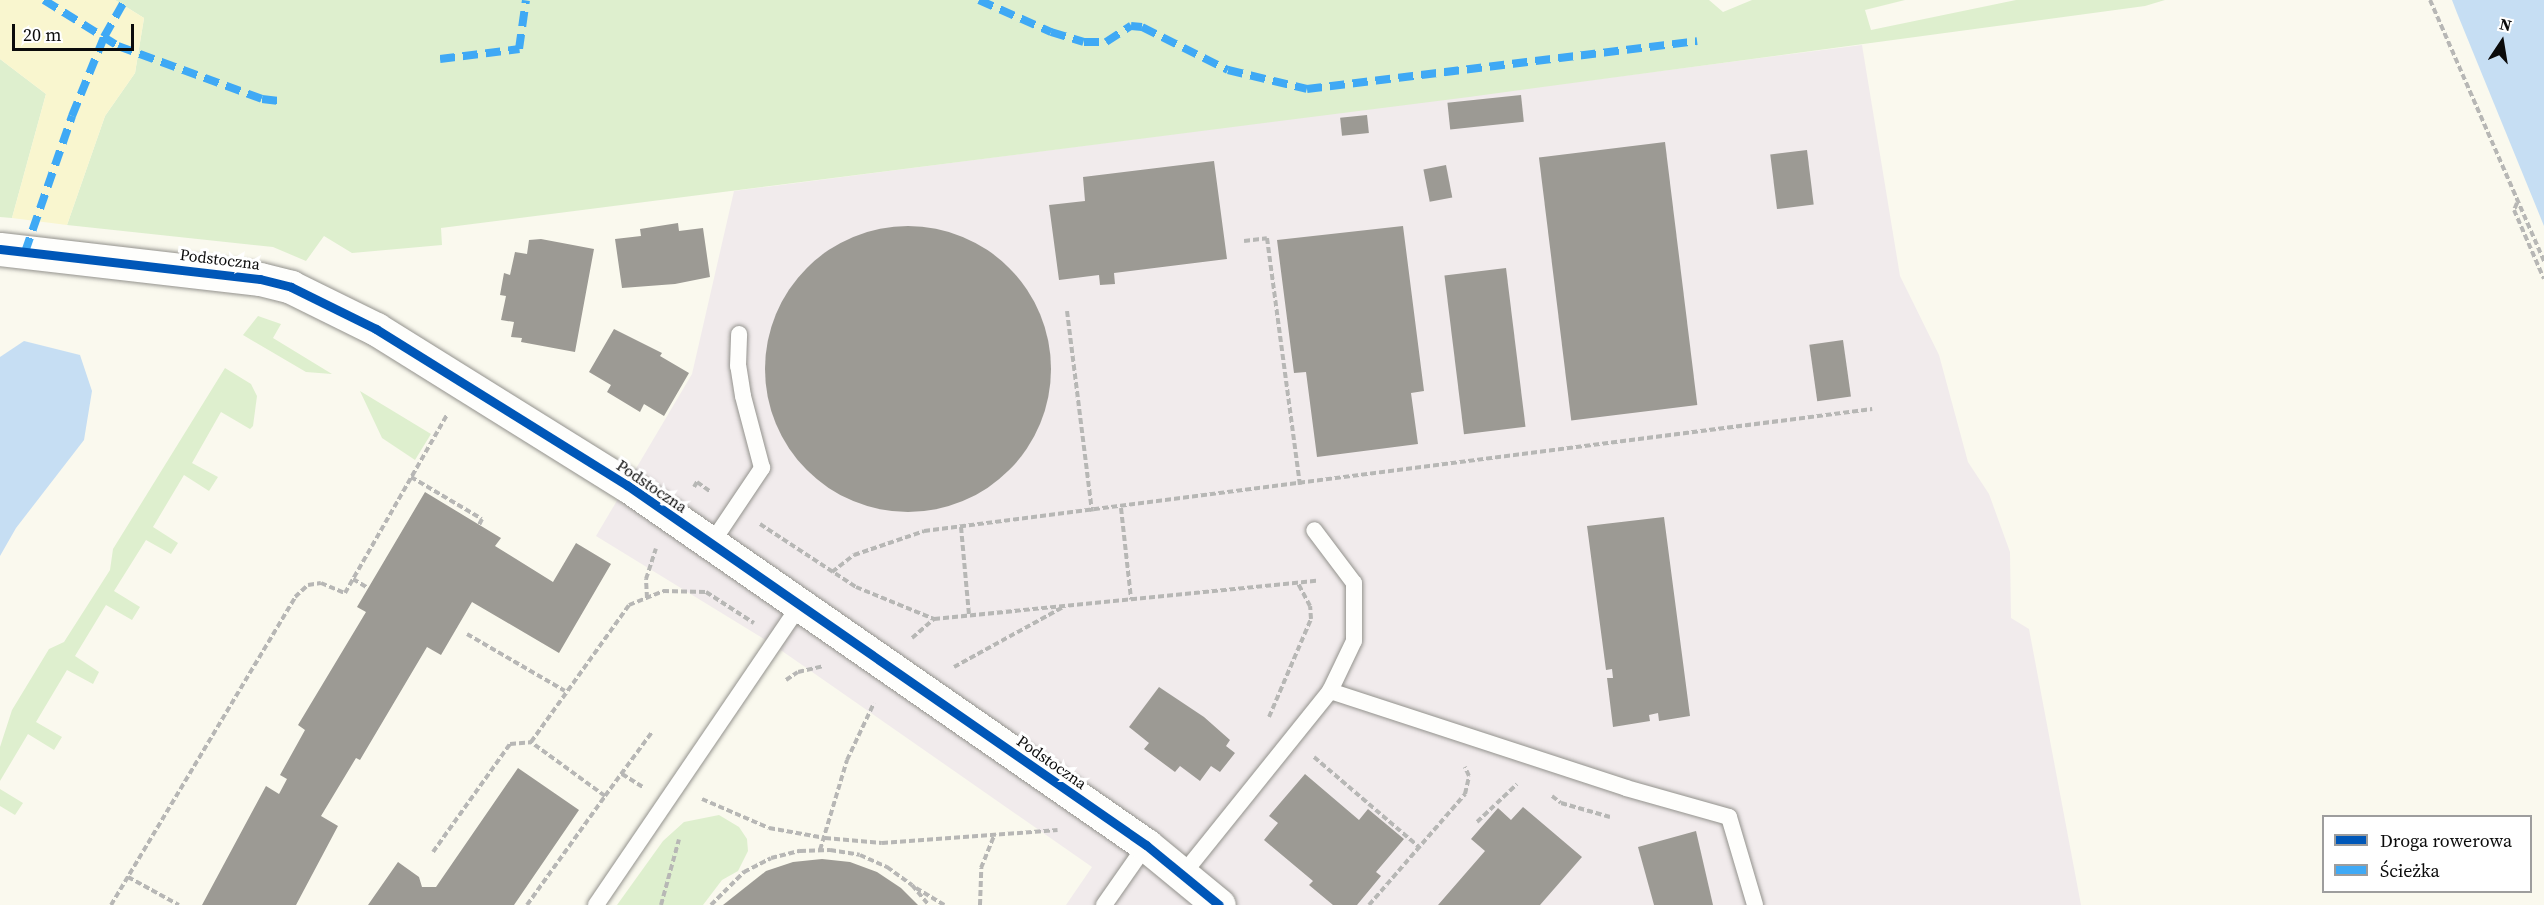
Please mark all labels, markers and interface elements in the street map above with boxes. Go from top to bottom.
scale bar [15,12,136,50]
north arrow [2472,12,2532,72]
text: N [2498,12,2514,36]
text: 20 m [23,22,61,47]
street label: Podstoczna [179,245,261,273]
street label: Podstoczna [613,455,691,517]
street label: Podstoczna [1013,731,1091,793]
legend [2322,815,2532,893]
text: Droga rowerowa [2380,828,2512,853]
text: Ścieżka [2380,858,2440,883]

